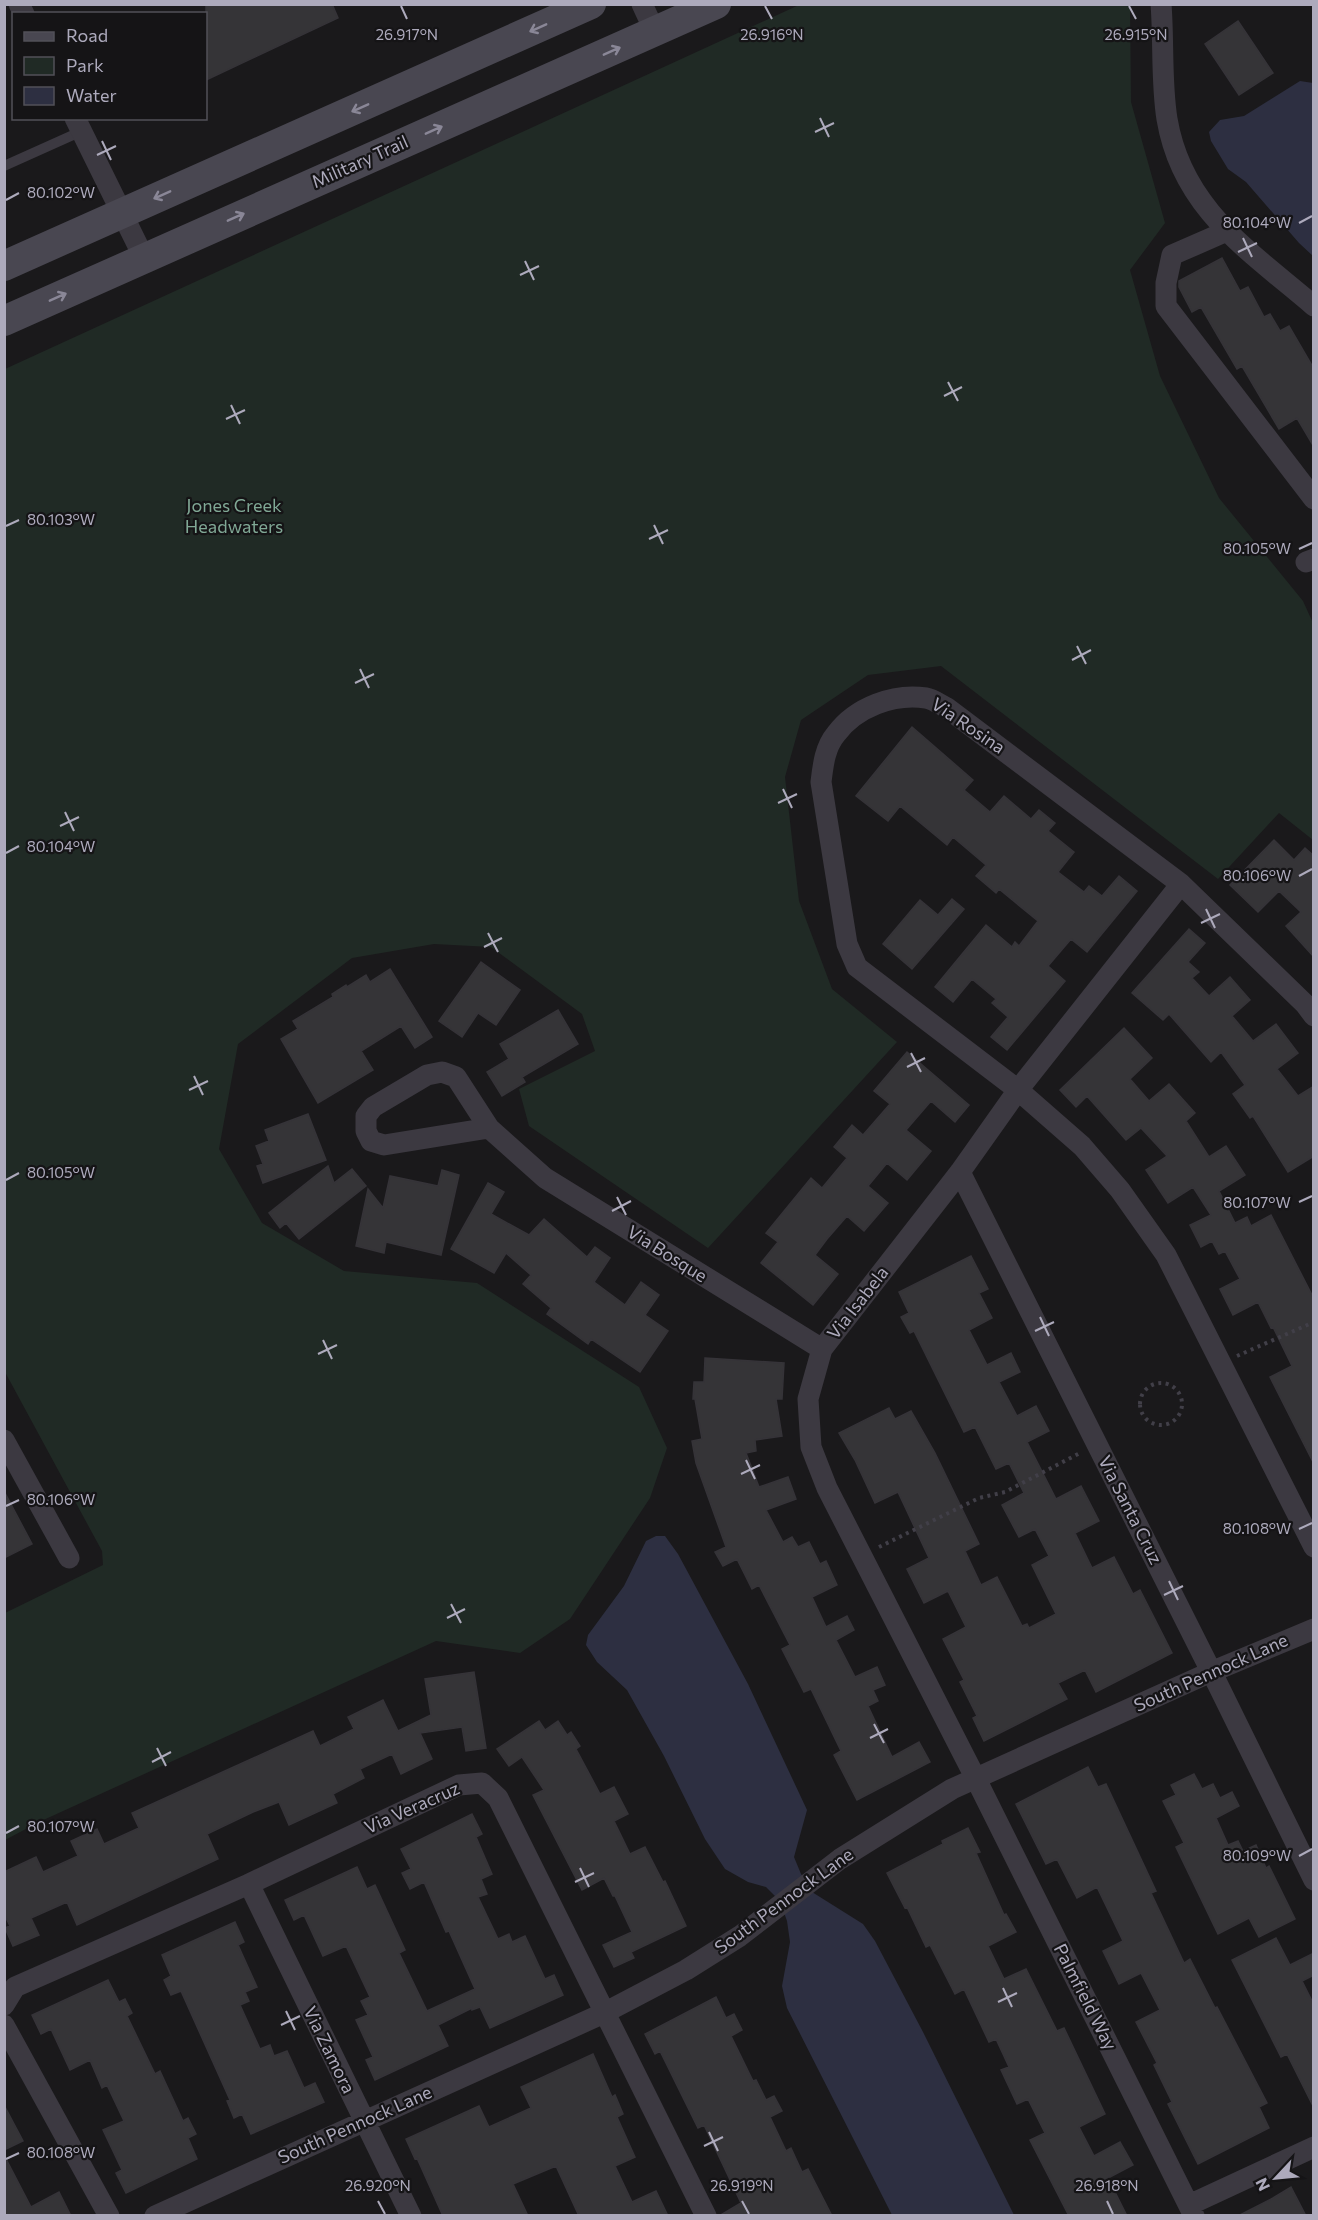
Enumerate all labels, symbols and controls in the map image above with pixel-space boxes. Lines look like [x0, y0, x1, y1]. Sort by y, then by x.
legend [12, 12, 207, 120]
text: Road [66, 24, 108, 46]
one-way arrow [529, 24, 547, 35]
text: 26.917°N [376, 25, 438, 43]
text: 26.916°N [740, 25, 804, 43]
text: 26.915°N [1105, 25, 1167, 43]
one-way arrow [602, 45, 620, 56]
text: Park [66, 54, 104, 76]
text: Water [66, 84, 117, 106]
one-way arrow [351, 102, 369, 114]
one-way arrow [424, 124, 442, 135]
street label: Military Trail [308, 130, 411, 192]
text: 80.102°W [27, 183, 95, 201]
one-way arrow [154, 190, 172, 202]
one-way arrow [227, 211, 245, 222]
text: 80.104°W [1223, 213, 1291, 231]
one-way arrow [48, 290, 66, 302]
park label: Jones Creek Headwaters [185, 494, 283, 537]
text: 80.103°W [27, 510, 95, 528]
text: 80.105°W [1223, 539, 1291, 557]
street label: Via Rosina [927, 692, 1010, 758]
text: 80.104°W [27, 837, 95, 855]
text: 80.106°W [1223, 866, 1291, 884]
text: 80.105°W [27, 1163, 95, 1181]
text: 80.107°W [1223, 1193, 1291, 1211]
street label: Via Bosque [623, 1220, 712, 1286]
street label: Via Isabela [822, 1261, 893, 1343]
street label: Via Santa Cruz [1094, 1452, 1168, 1568]
text: 80.106°W [27, 1490, 95, 1508]
text: 80.108°W [1223, 1519, 1291, 1537]
street label: South Pennock Lane [1130, 1628, 1291, 1716]
street label: Via Veracruz [361, 1776, 463, 1838]
text: 80.107°W [27, 1817, 95, 1835]
street label: South Pennock Lane [710, 1843, 857, 1958]
text: 80.109°W [1223, 1846, 1291, 1864]
street label: Palmfield Way [1050, 1940, 1122, 2053]
street label: Via Zamora [299, 2002, 360, 2097]
street label: South Pennock Lane [274, 2080, 435, 2168]
text: 80.108°W [27, 2143, 95, 2161]
north arrow [1246, 2148, 1306, 2208]
text: N [1251, 2175, 1273, 2194]
text: 26.920°N [345, 2176, 411, 2194]
text: 26.919°N [710, 2176, 774, 2194]
text: 26.918°N [1075, 2176, 1139, 2194]

